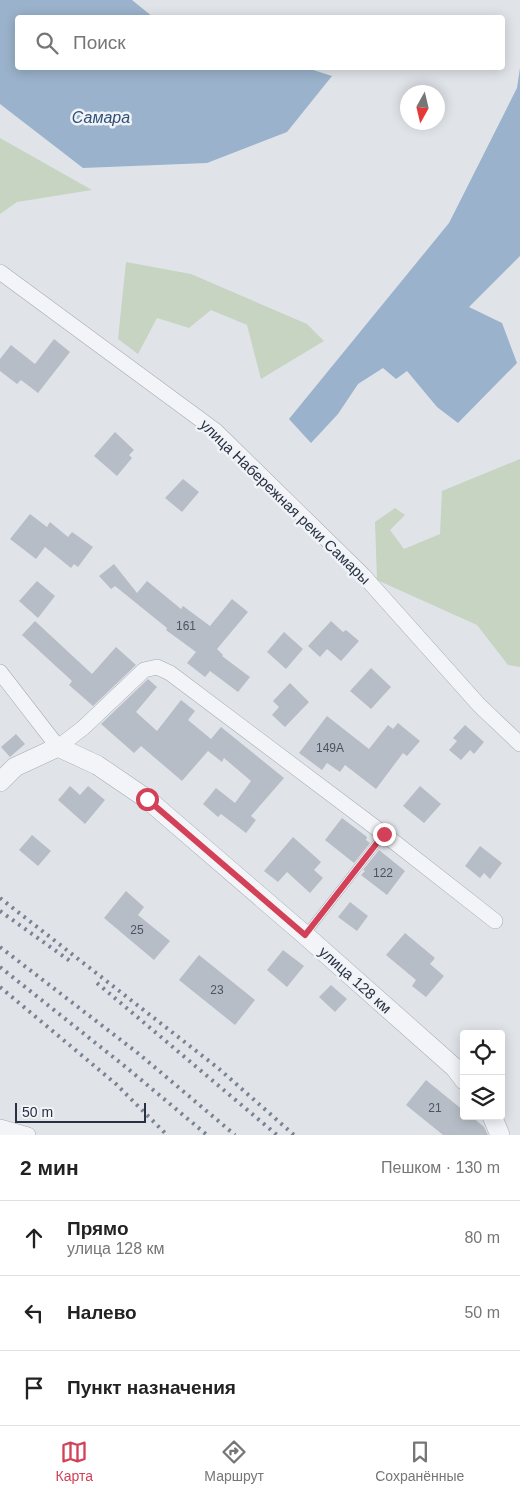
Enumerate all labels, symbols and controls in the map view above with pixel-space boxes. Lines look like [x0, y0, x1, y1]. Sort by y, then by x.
search box [15, 15, 505, 70]
icon: search [33, 29, 61, 57]
text: Поиск [73, 32, 126, 53]
north arrow [400, 85, 445, 130]
water label: Самара [72, 109, 130, 126]
street label: улица Набережная реки Самары [197, 416, 374, 588]
house number: 161 [176, 619, 196, 633]
house number: 149А [316, 741, 344, 755]
route start [136, 788, 159, 811]
route end [373, 823, 396, 846]
house number: 122 [373, 866, 393, 880]
house number: 25 [130, 923, 144, 937]
street label: улица 128 км [316, 943, 395, 1017]
house number: 23 [210, 983, 224, 997]
map controls [460, 1030, 505, 1120]
button: locate [460, 1030, 505, 1075]
button: layers [460, 1075, 505, 1120]
scale bar [15, 1100, 146, 1123]
house number: 21 [428, 1101, 442, 1115]
text: 50 m [22, 1104, 53, 1120]
text: 2 мин [20, 1156, 79, 1179]
text: Пешком · 130 m [381, 1159, 500, 1176]
text: Прямо [67, 1218, 129, 1239]
icon: ahead [20, 1224, 48, 1252]
text: 80 m [464, 1229, 500, 1246]
text: улица 128 км [67, 1240, 165, 1257]
icon: left [20, 1299, 48, 1327]
text: Налево [67, 1302, 137, 1323]
text: 50 m [464, 1304, 500, 1321]
icon: arrive [20, 1374, 48, 1402]
text: Пункт назначения [67, 1377, 236, 1398]
tab: Карта [56, 1438, 93, 1484]
tab: Маршрут [204, 1438, 264, 1484]
tab: Сохранённые [375, 1438, 464, 1484]

